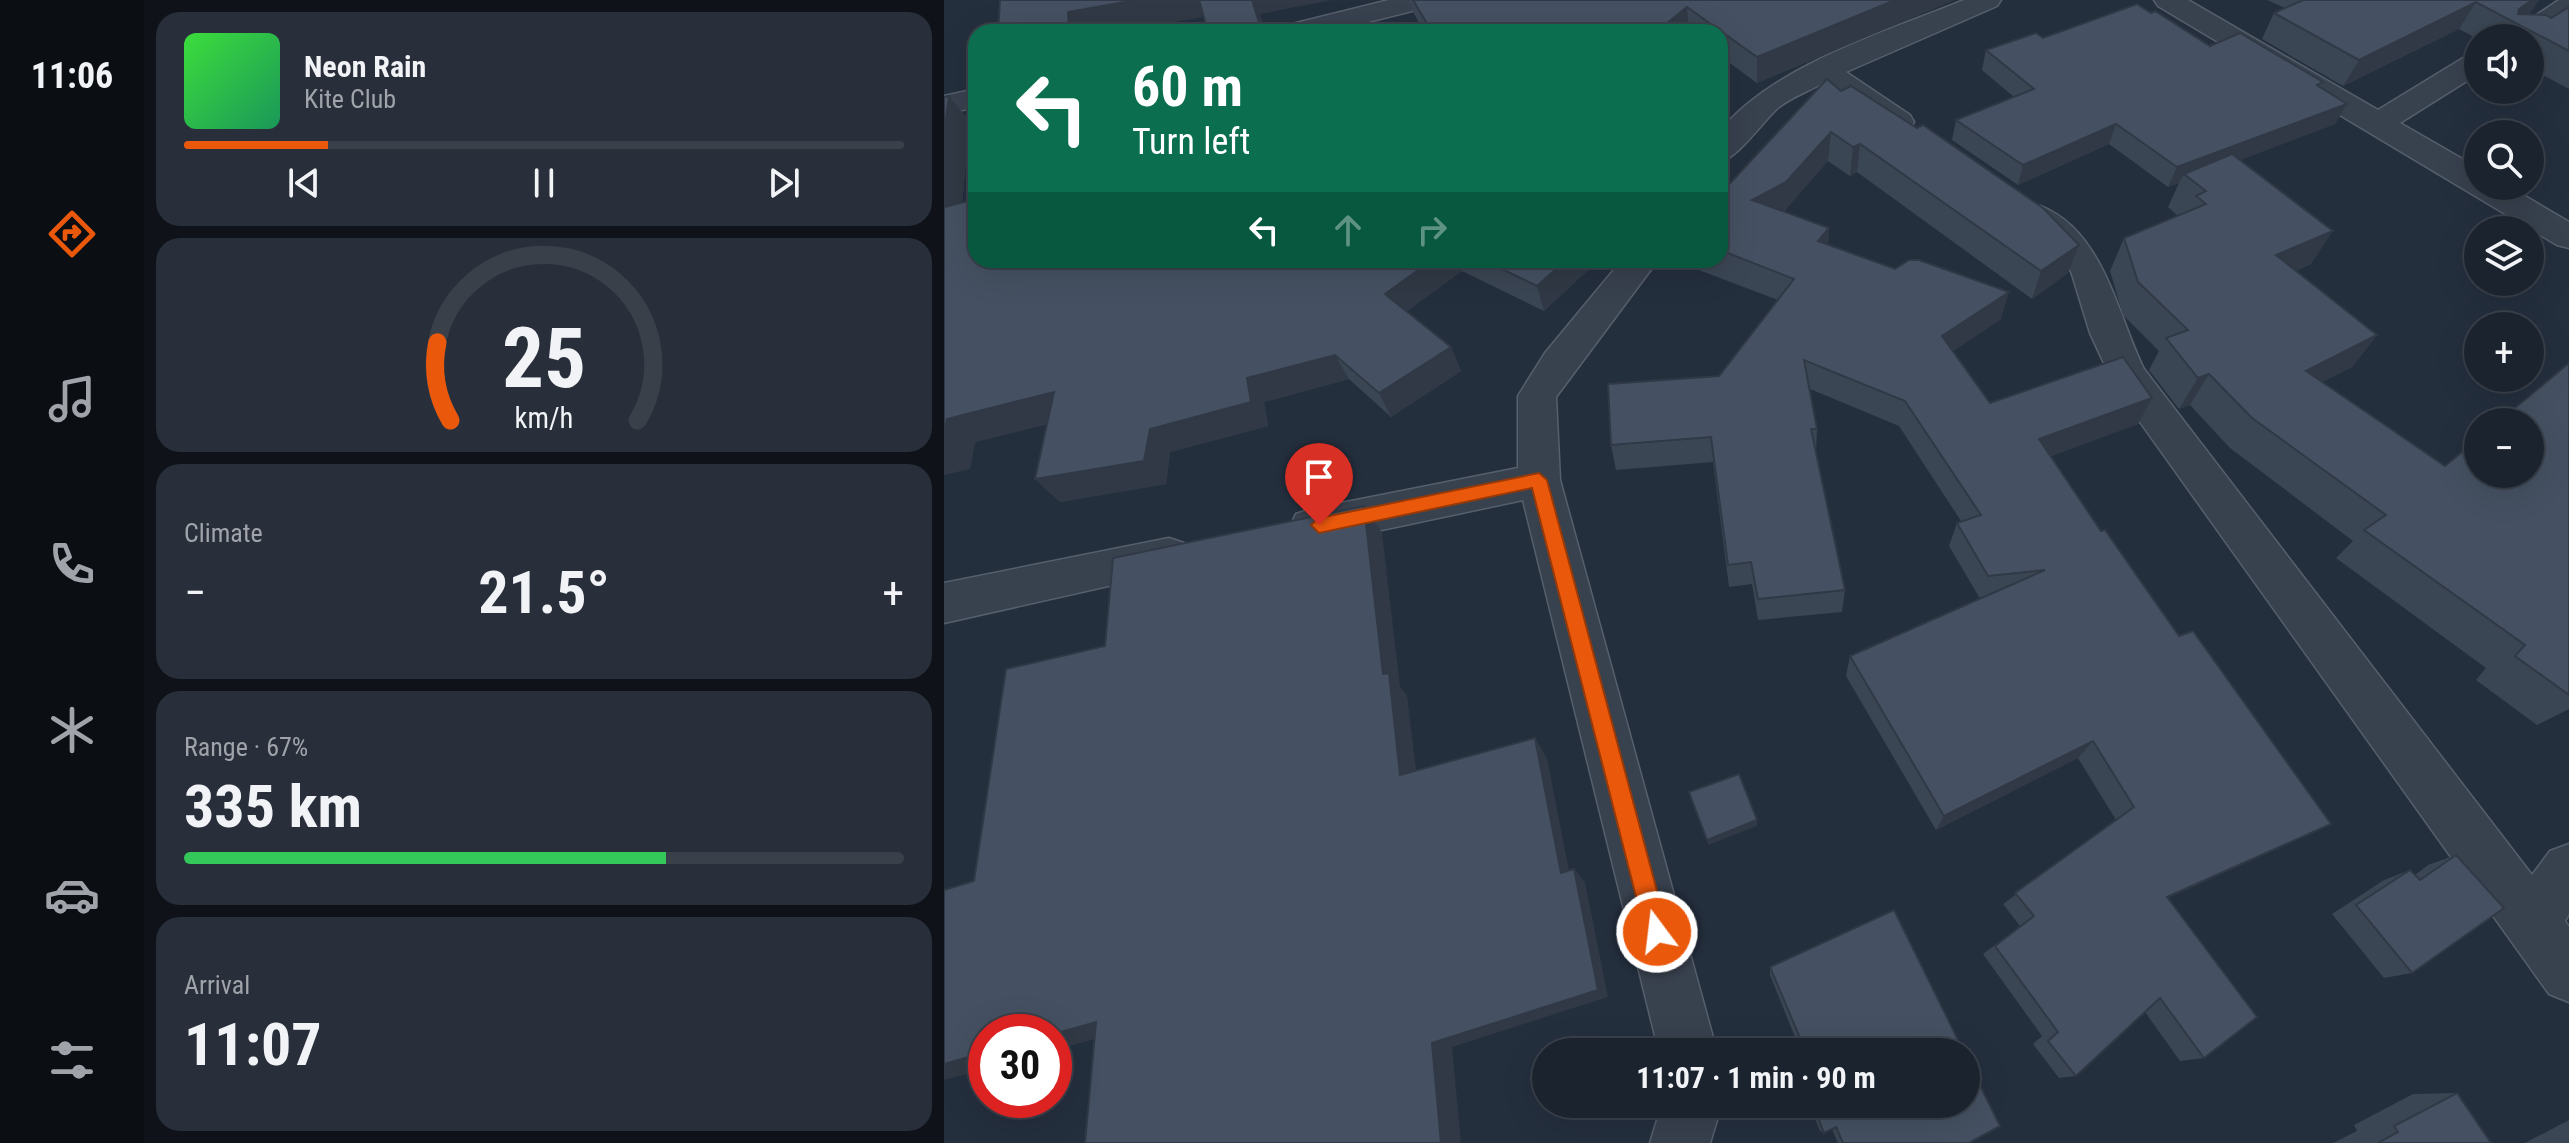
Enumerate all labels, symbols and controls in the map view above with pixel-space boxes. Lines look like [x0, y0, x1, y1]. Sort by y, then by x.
map controls [2464, 24, 2544, 488]
button: sound [2464, 24, 2544, 104]
text: Neon Rain [304, 49, 426, 84]
text: 60 m [1132, 54, 1243, 120]
text: 11:06 [31, 55, 113, 97]
icon: left [1000, 56, 1104, 160]
text: Kite Club [304, 84, 396, 114]
button: search [2464, 120, 2544, 200]
text: Turn left [1132, 121, 1250, 163]
icon: previous [282, 161, 326, 205]
icon: pause [522, 161, 566, 205]
icon: next [762, 161, 806, 205]
icon: directions [44, 206, 100, 262]
icon: left [1242, 208, 1286, 252]
icon: ahead [1326, 208, 1370, 252]
icon: right [1410, 208, 1454, 252]
button: layers [2464, 216, 2544, 296]
text: 25 [502, 310, 586, 407]
button: + [2464, 312, 2544, 392]
icon: music [44, 371, 100, 427]
text: km/h [515, 401, 573, 435]
button: − [2464, 408, 2544, 488]
pin [1285, 443, 1353, 525]
icon: arrive [1297, 455, 1341, 499]
text: Climate [184, 518, 263, 548]
icon: phone [44, 536, 100, 592]
text: 21.5° [478, 557, 610, 628]
text: − [184, 567, 206, 619]
text: + [882, 567, 904, 619]
icon: climate [44, 702, 100, 758]
text: Range · 67% [184, 732, 308, 762]
text: 335 km [184, 771, 362, 842]
icon: car [44, 867, 100, 923]
position arrow [1615, 890, 1699, 974]
text: Arrival [184, 970, 250, 1000]
text: 11:07 [184, 1009, 322, 1080]
speed limit sign: 30 [968, 1014, 1072, 1118]
icon: filters [44, 1032, 100, 1088]
text: 11:07 · 1 min · 90 m [1636, 1060, 1876, 1095]

